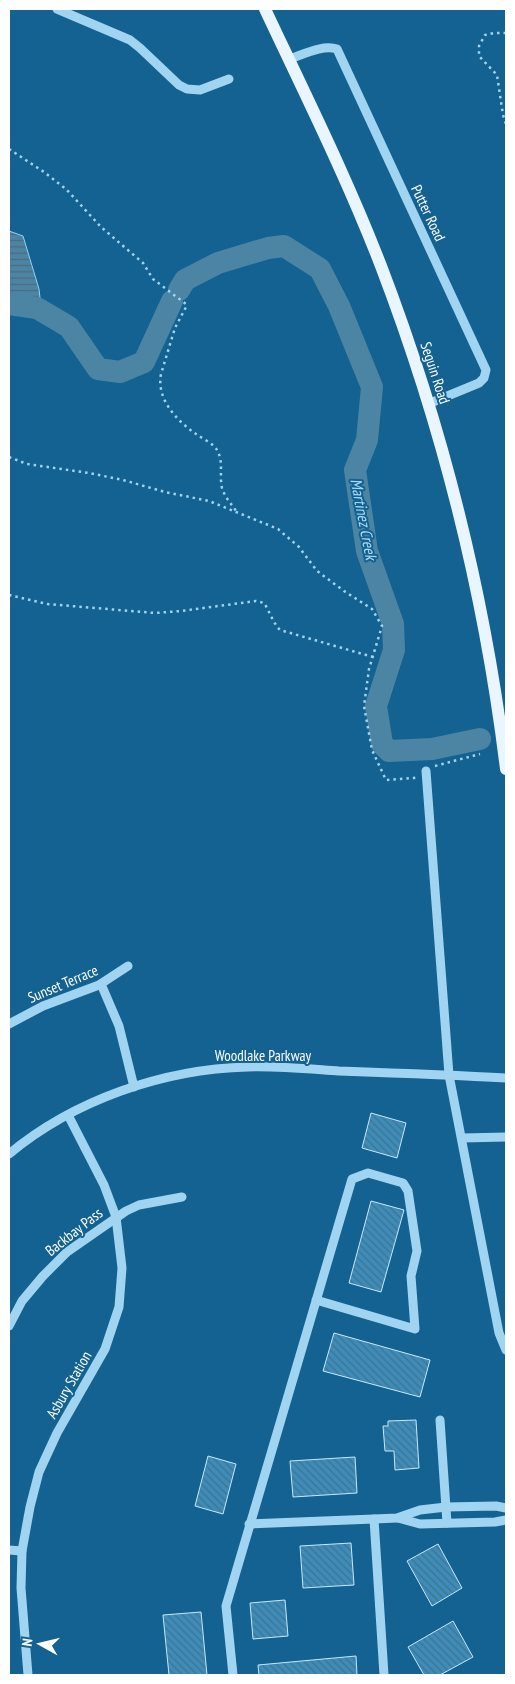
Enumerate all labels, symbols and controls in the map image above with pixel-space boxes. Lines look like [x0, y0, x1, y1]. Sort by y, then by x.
street label: Putter Road [407, 182, 450, 244]
street label: Seguin Road [417, 339, 454, 406]
water label: Martinez Creek [346, 477, 382, 563]
street label: Sunset Terrace [25, 960, 101, 1007]
street label: Woodlake Parkway [215, 1046, 312, 1065]
street label: Backbay Pass [41, 1203, 106, 1260]
street label: Asbury Station [42, 1348, 95, 1422]
north arrow [15, 1619, 65, 1669]
text: N [18, 1637, 37, 1647]

